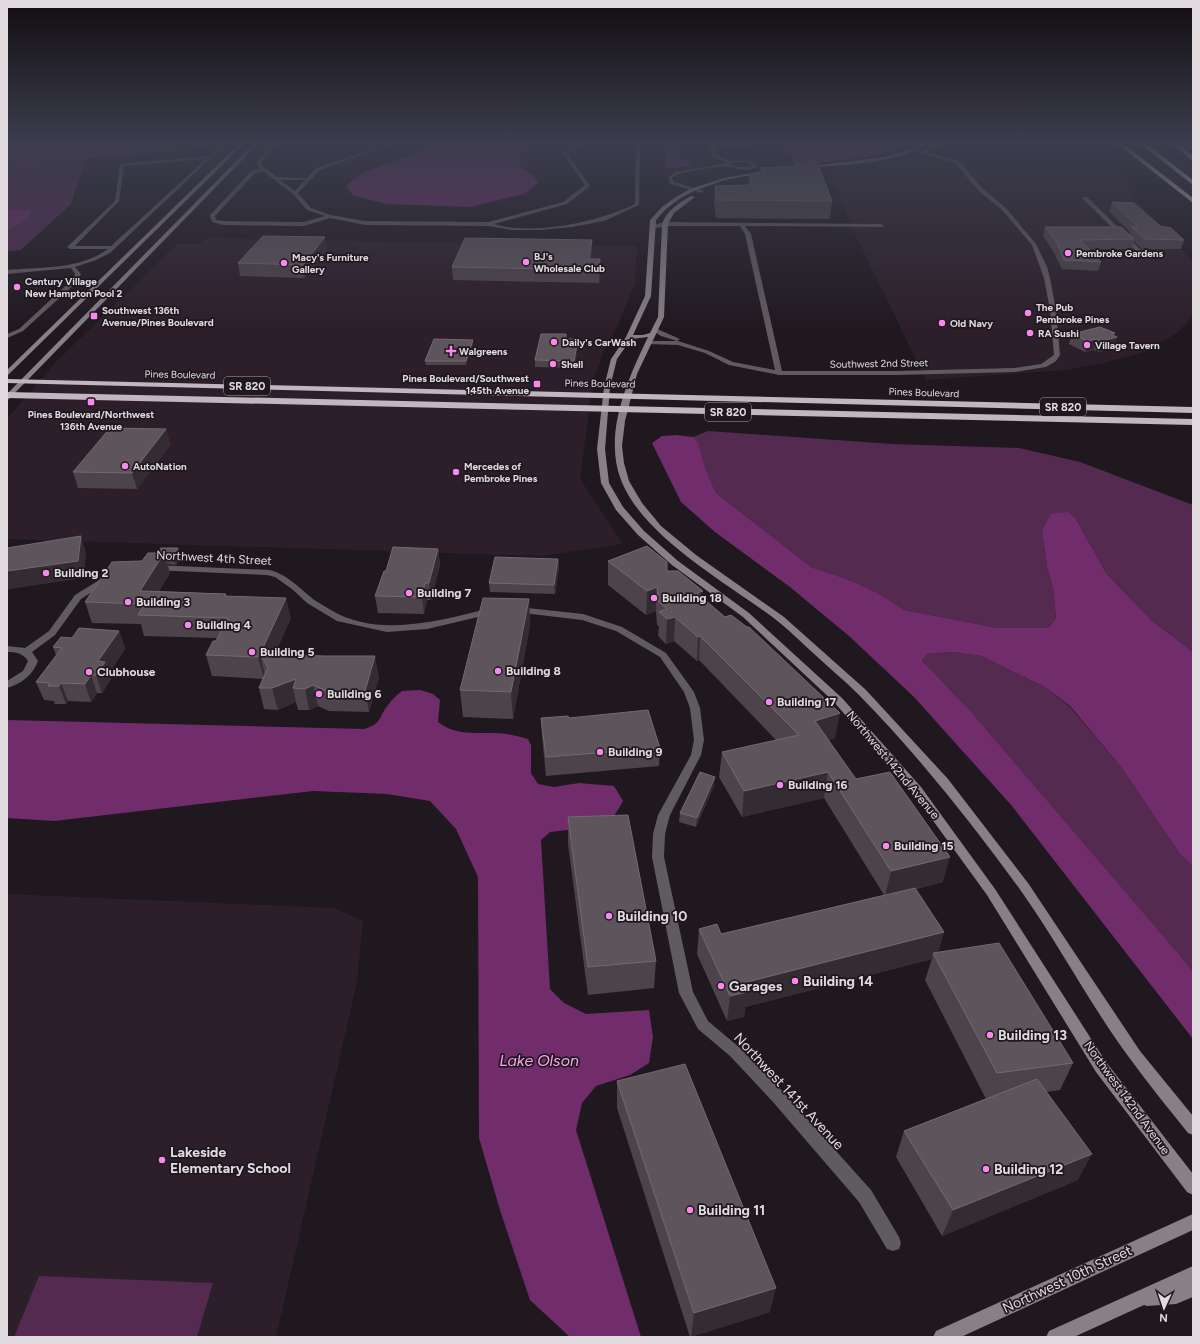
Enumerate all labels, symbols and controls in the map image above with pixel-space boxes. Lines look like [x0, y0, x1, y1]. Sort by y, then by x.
place label: Pembroke Gardens [1076, 247, 1164, 260]
marker: Pembroke Gardens [1063, 248, 1073, 258]
place label: BJ's Wholesale Club [534, 250, 605, 275]
place label: Macy's Furniture Gallery [292, 251, 369, 276]
marker: BJ's Wholesale Club [521, 257, 531, 267]
marker: Macy's Furniture Gallery [279, 258, 289, 268]
place label: Century Village New Hampton Pool 2 [25, 275, 123, 300]
marker: Century Village New Hampton Pool 2 [12, 282, 22, 292]
place label: The Pub Pembroke Pines [1036, 301, 1110, 326]
place label: Southwest 136th Avenue/Pines Boulevard [102, 304, 214, 329]
marker: The Pub Pembroke Pines [1023, 308, 1033, 318]
marker: Southwest 136th Avenue/Pines Boulevard [89, 311, 99, 321]
place label: Old Navy [950, 317, 993, 330]
marker: Old Navy [937, 318, 947, 328]
place label: RA Sushi [1038, 327, 1079, 340]
marker: RA Sushi [1025, 328, 1035, 338]
place label: Daily's CarWash [562, 336, 636, 349]
marker: Daily's CarWash [549, 337, 559, 347]
place label: Village Tavern [1095, 339, 1160, 352]
marker: Village Tavern [1082, 340, 1092, 350]
place label: Walgreens [459, 345, 508, 358]
marker: Walgreens [446, 346, 456, 356]
street label: Southwest 2nd Street [830, 356, 929, 371]
place label: Shell [561, 358, 583, 371]
marker: Shell [548, 359, 558, 369]
street label: Pines Boulevard [145, 367, 216, 382]
place label: Pines Boulevard/Southwest 145th Avenue [402, 372, 529, 397]
street label: Pines Boulevard [565, 376, 636, 391]
road number: SR 820 [224, 377, 270, 395]
marker: Pines Boulevard/Southwest 145th Avenue [532, 379, 542, 389]
street label: Pines Boulevard [888, 385, 960, 400]
marker: Pines Boulevard/Northwest 136th Avenue [86, 397, 96, 407]
road number: SR 820 [1040, 398, 1086, 416]
road number: SR 820 [705, 403, 751, 421]
place label: Pines Boulevard/Northwest 136th Avenue [28, 408, 154, 433]
place label: AutoNation [133, 460, 187, 473]
place label: Mercedes of Pembroke Pines [464, 460, 538, 485]
marker: AutoNation [120, 461, 130, 471]
marker: Mercedes of Pembroke Pines [451, 467, 461, 477]
street label: Northwest 4th Street [156, 548, 273, 568]
place label: Building 2 [54, 566, 108, 580]
marker: Building 2 [41, 568, 51, 578]
place label: Building 7 [417, 586, 471, 600]
marker: Building 7 [404, 588, 414, 598]
place label: Building 18 [662, 591, 722, 605]
marker: Building 18 [649, 593, 659, 603]
place label: Building 3 [136, 595, 190, 609]
marker: Building 3 [123, 597, 133, 607]
place label: Building 4 [196, 618, 251, 632]
marker: Building 4 [183, 620, 193, 630]
place label: Building 5 [260, 645, 314, 659]
marker: Building 5 [247, 647, 257, 657]
place label: Building 8 [506, 664, 561, 678]
place label: Clubhouse [97, 665, 156, 679]
marker: Building 8 [493, 666, 503, 676]
marker: Clubhouse [84, 667, 94, 677]
place label: Building 6 [327, 687, 381, 701]
marker: Building 6 [314, 689, 324, 699]
place label: Building 17 [777, 695, 836, 709]
marker: Building 17 [764, 697, 774, 707]
street label: Northwest 142nd Avenue [844, 708, 943, 822]
place label: Building 9 [608, 745, 662, 759]
marker: Building 9 [595, 747, 605, 757]
place label: Building 16 [788, 778, 847, 792]
marker: Building 16 [775, 780, 785, 790]
place label: Building 15 [894, 839, 953, 853]
marker: Building 15 [881, 841, 891, 851]
place label: Building 10 [617, 908, 687, 925]
marker: Building 10 [604, 911, 614, 921]
place label: Building 14 [803, 973, 873, 990]
marker: Building 14 [790, 976, 800, 986]
place label: Garages [729, 978, 783, 995]
marker: Garages [716, 981, 726, 991]
place label: Building 13 [998, 1027, 1067, 1044]
street label: Northwest 141st Avenue [730, 1029, 847, 1153]
marker: Building 13 [985, 1030, 995, 1040]
street label: Northwest 142nd Avenue [1081, 1039, 1173, 1158]
water label: Lake Olson [499, 1051, 579, 1070]
place label: Lakeside Elementary School [170, 1144, 291, 1177]
marker: Lakeside Elementary School [157, 1155, 167, 1165]
place label: Building 12 [994, 1161, 1063, 1178]
marker: Building 12 [981, 1164, 991, 1174]
place label: Building 11 [698, 1202, 765, 1219]
marker: Building 11 [685, 1205, 695, 1215]
street label: Northwest 10th Street [1000, 1242, 1135, 1317]
north arrow [1144, 1288, 1184, 1328]
text: N [1159, 1311, 1168, 1324]

